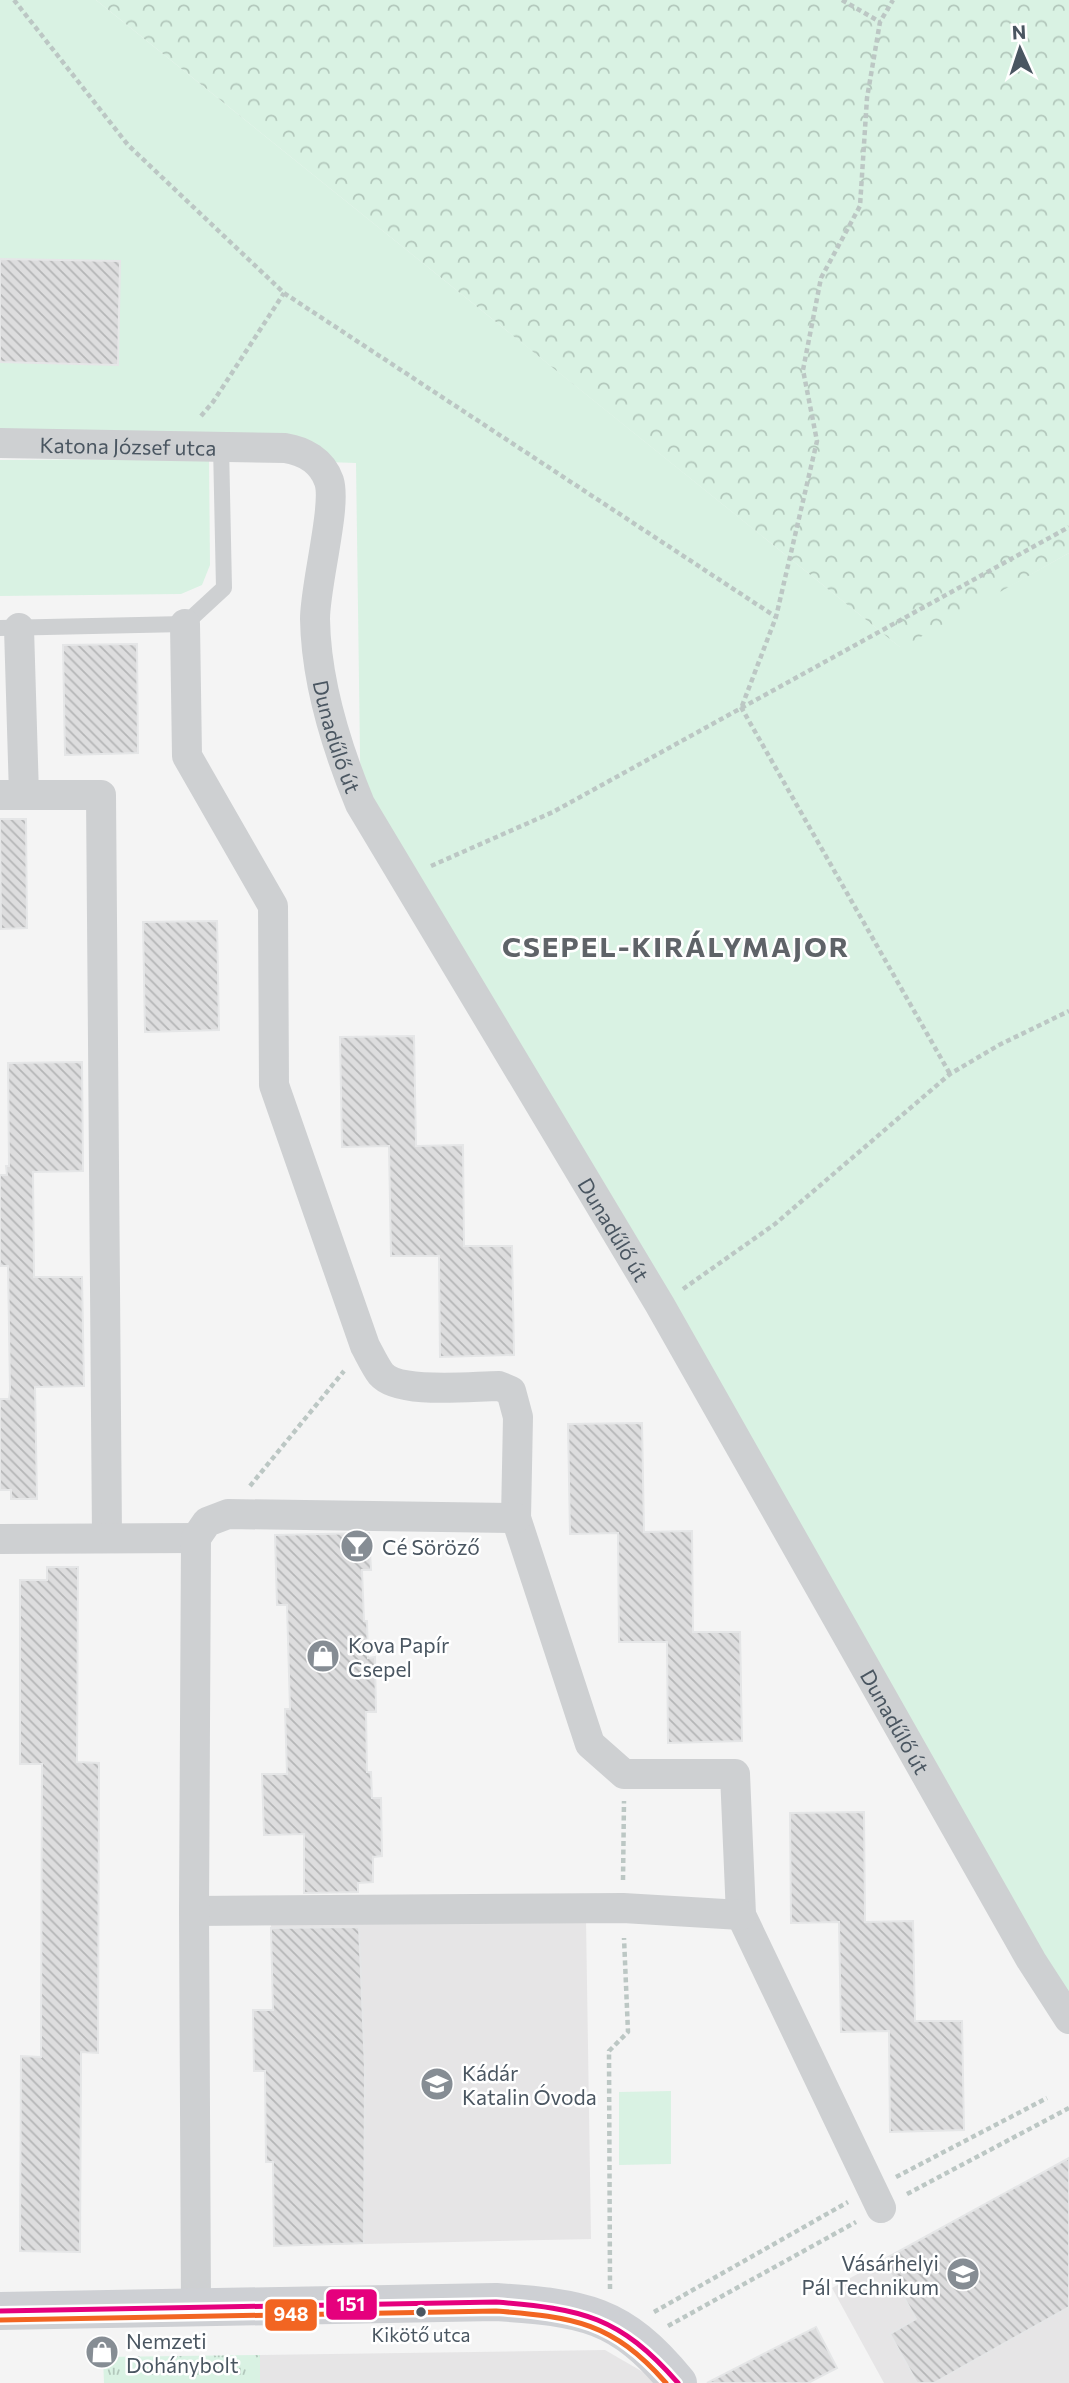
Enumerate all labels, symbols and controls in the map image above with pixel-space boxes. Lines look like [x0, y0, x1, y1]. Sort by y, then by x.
north arrow [985, 14, 1055, 84]
text: N [1011, 20, 1027, 43]
street label: Katona József utca [39, 431, 217, 459]
street label: Dunadűlő út [309, 678, 367, 796]
district label: CSEPEL-KIRÁLYMAJOR [502, 929, 850, 963]
street label: Dunadűlő út [574, 1173, 655, 1285]
bar icon: Cé Söröző [338, 1527, 376, 1565]
place label: Cé Söröző [382, 1534, 480, 1559]
place label: Kova Papír Csepel [348, 1632, 449, 1681]
shop icon: Kova Papír Csepel [304, 1637, 342, 1675]
street label: Dunadűlő út [856, 1664, 935, 1778]
place label: Kádár Katalin Óvoda [462, 2060, 597, 2109]
school or university icon: Kádár Katalin Óvoda [418, 2065, 456, 2103]
place label: Vásárhelyi Pál Technikum [801, 2250, 939, 2299]
school or university icon: Vásárhelyi Pál Technikum [944, 2255, 982, 2293]
line badge: 151 [325, 2288, 378, 2321]
text: 151 [337, 2292, 365, 2315]
line badge: 948 [264, 2298, 318, 2332]
text: 948 [273, 2302, 309, 2325]
marker: Kikötő utca [414, 2305, 428, 2319]
place label: Kikötő utca [372, 2323, 470, 2346]
place label: Nemzeti Dohánybolt [126, 2328, 239, 2377]
shop icon: Nemzeti Dohánybolt [83, 2333, 121, 2371]

